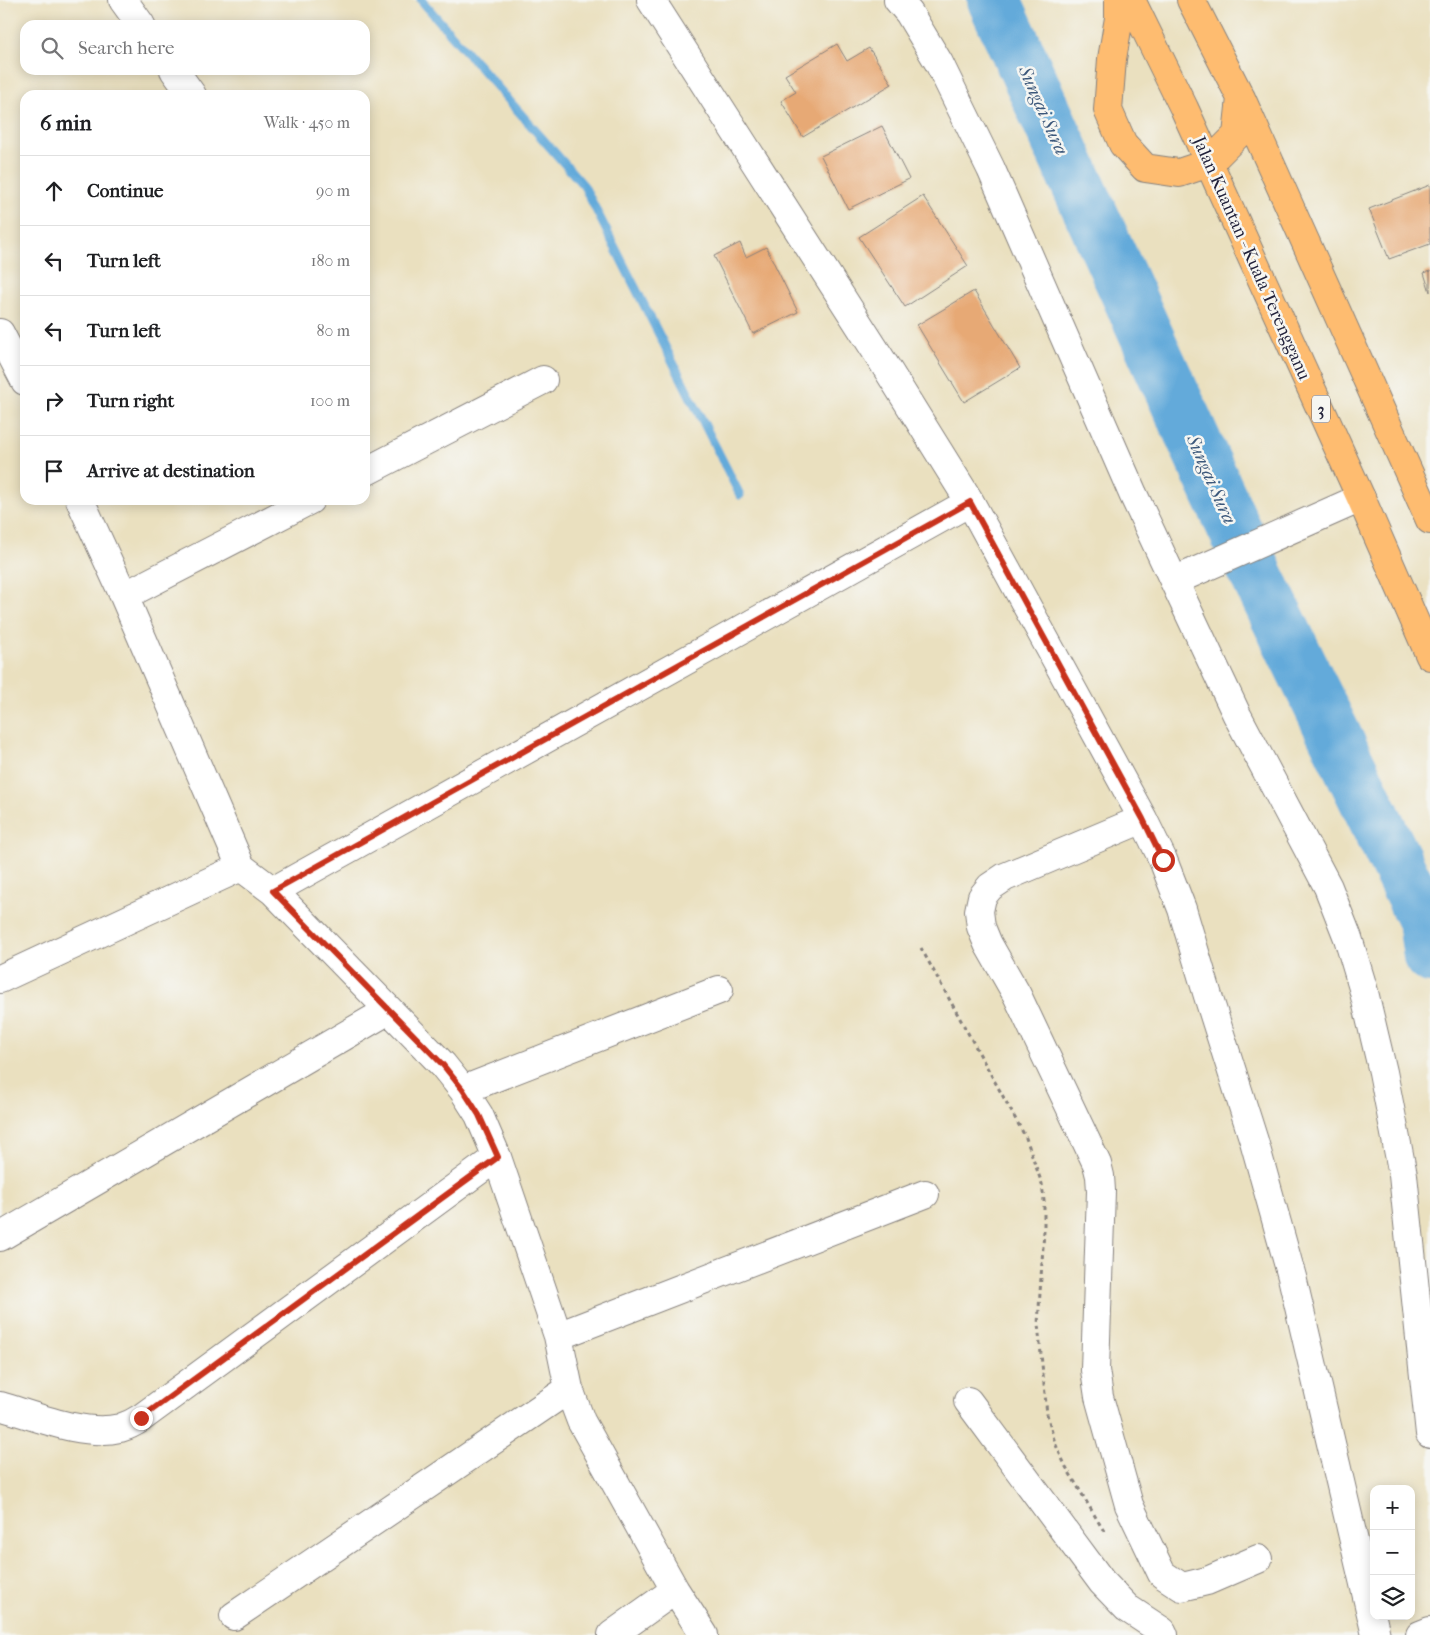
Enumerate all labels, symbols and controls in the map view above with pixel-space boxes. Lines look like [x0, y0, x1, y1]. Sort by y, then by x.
search box [20, 20, 370, 75]
icon: search [38, 34, 66, 62]
text: Search here [78, 37, 174, 59]
water label: Sungai Sura [1013, 62, 1073, 158]
text: 6 min [40, 111, 92, 135]
text: Walk · 450 m [264, 113, 350, 132]
street label: Jalan Kuantan - Kuala Terengganu [1187, 131, 1315, 383]
icon: ahead [40, 177, 68, 205]
text: Continue [87, 180, 163, 202]
text: 90 m [316, 181, 350, 200]
icon: left [40, 247, 68, 275]
text: Turn left [87, 250, 161, 272]
text: 180 m [311, 251, 350, 270]
icon: left [40, 317, 68, 345]
text: Turn left [87, 320, 161, 342]
text: 80 m [316, 321, 350, 340]
icon: right [40, 387, 68, 415]
text: Turn right [87, 390, 174, 412]
text: 100 m [310, 391, 350, 410]
road number: 3 [1312, 396, 1330, 422]
water label: Sungai Sura [1181, 431, 1241, 527]
icon: arrive [40, 457, 68, 485]
text: Arrive at destination [87, 460, 255, 482]
route start [1152, 849, 1175, 872]
route end [130, 1407, 153, 1430]
map controls [1370, 1485, 1415, 1620]
button: + [1370, 1485, 1415, 1530]
button: − [1370, 1530, 1415, 1575]
button: layers [1370, 1575, 1415, 1620]

